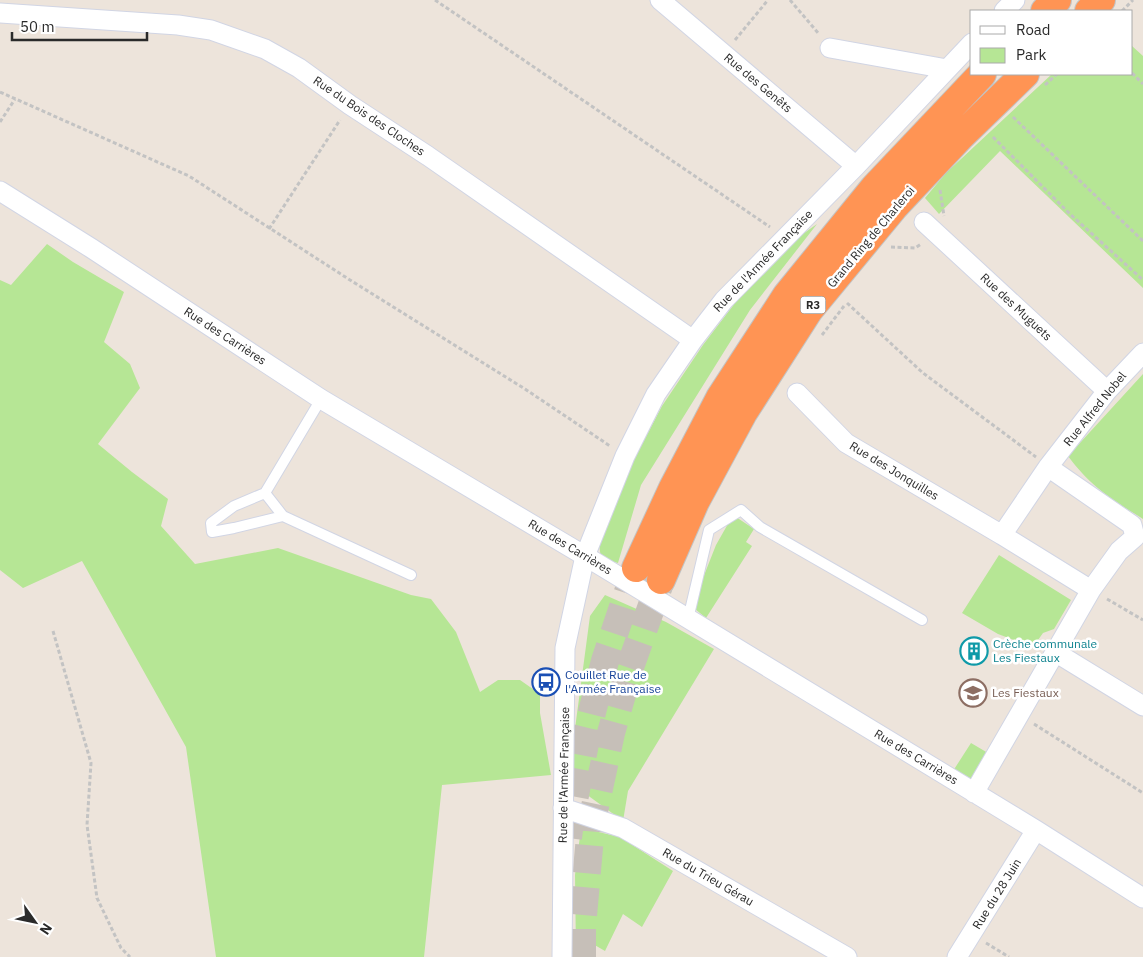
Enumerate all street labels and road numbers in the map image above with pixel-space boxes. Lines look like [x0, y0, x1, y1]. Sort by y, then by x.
street label: Rue des Genêts [721, 50, 796, 116]
street label: Rue du Bois des Cloches [310, 73, 428, 159]
street label: Grand Ring de Charleroi [824, 183, 917, 290]
street label: Rue de l'Armée Française [710, 206, 816, 315]
street label: Rue des Muguets [977, 270, 1055, 344]
road number: R3 [800, 296, 826, 314]
street label: Rue des Carrières [181, 303, 269, 368]
street label: Rue Alfred Nobel [1060, 368, 1129, 449]
street label: Rue des Jonquilles [847, 438, 942, 503]
street label: Rue des Carrières [526, 516, 615, 578]
street label: Rue de l'Armée Française [555, 706, 572, 843]
street label: Rue des Carrières [872, 726, 961, 788]
street label: Rue du Trieu Gérau [660, 844, 757, 909]
street label: Rue du 28 Juin [969, 856, 1024, 932]

